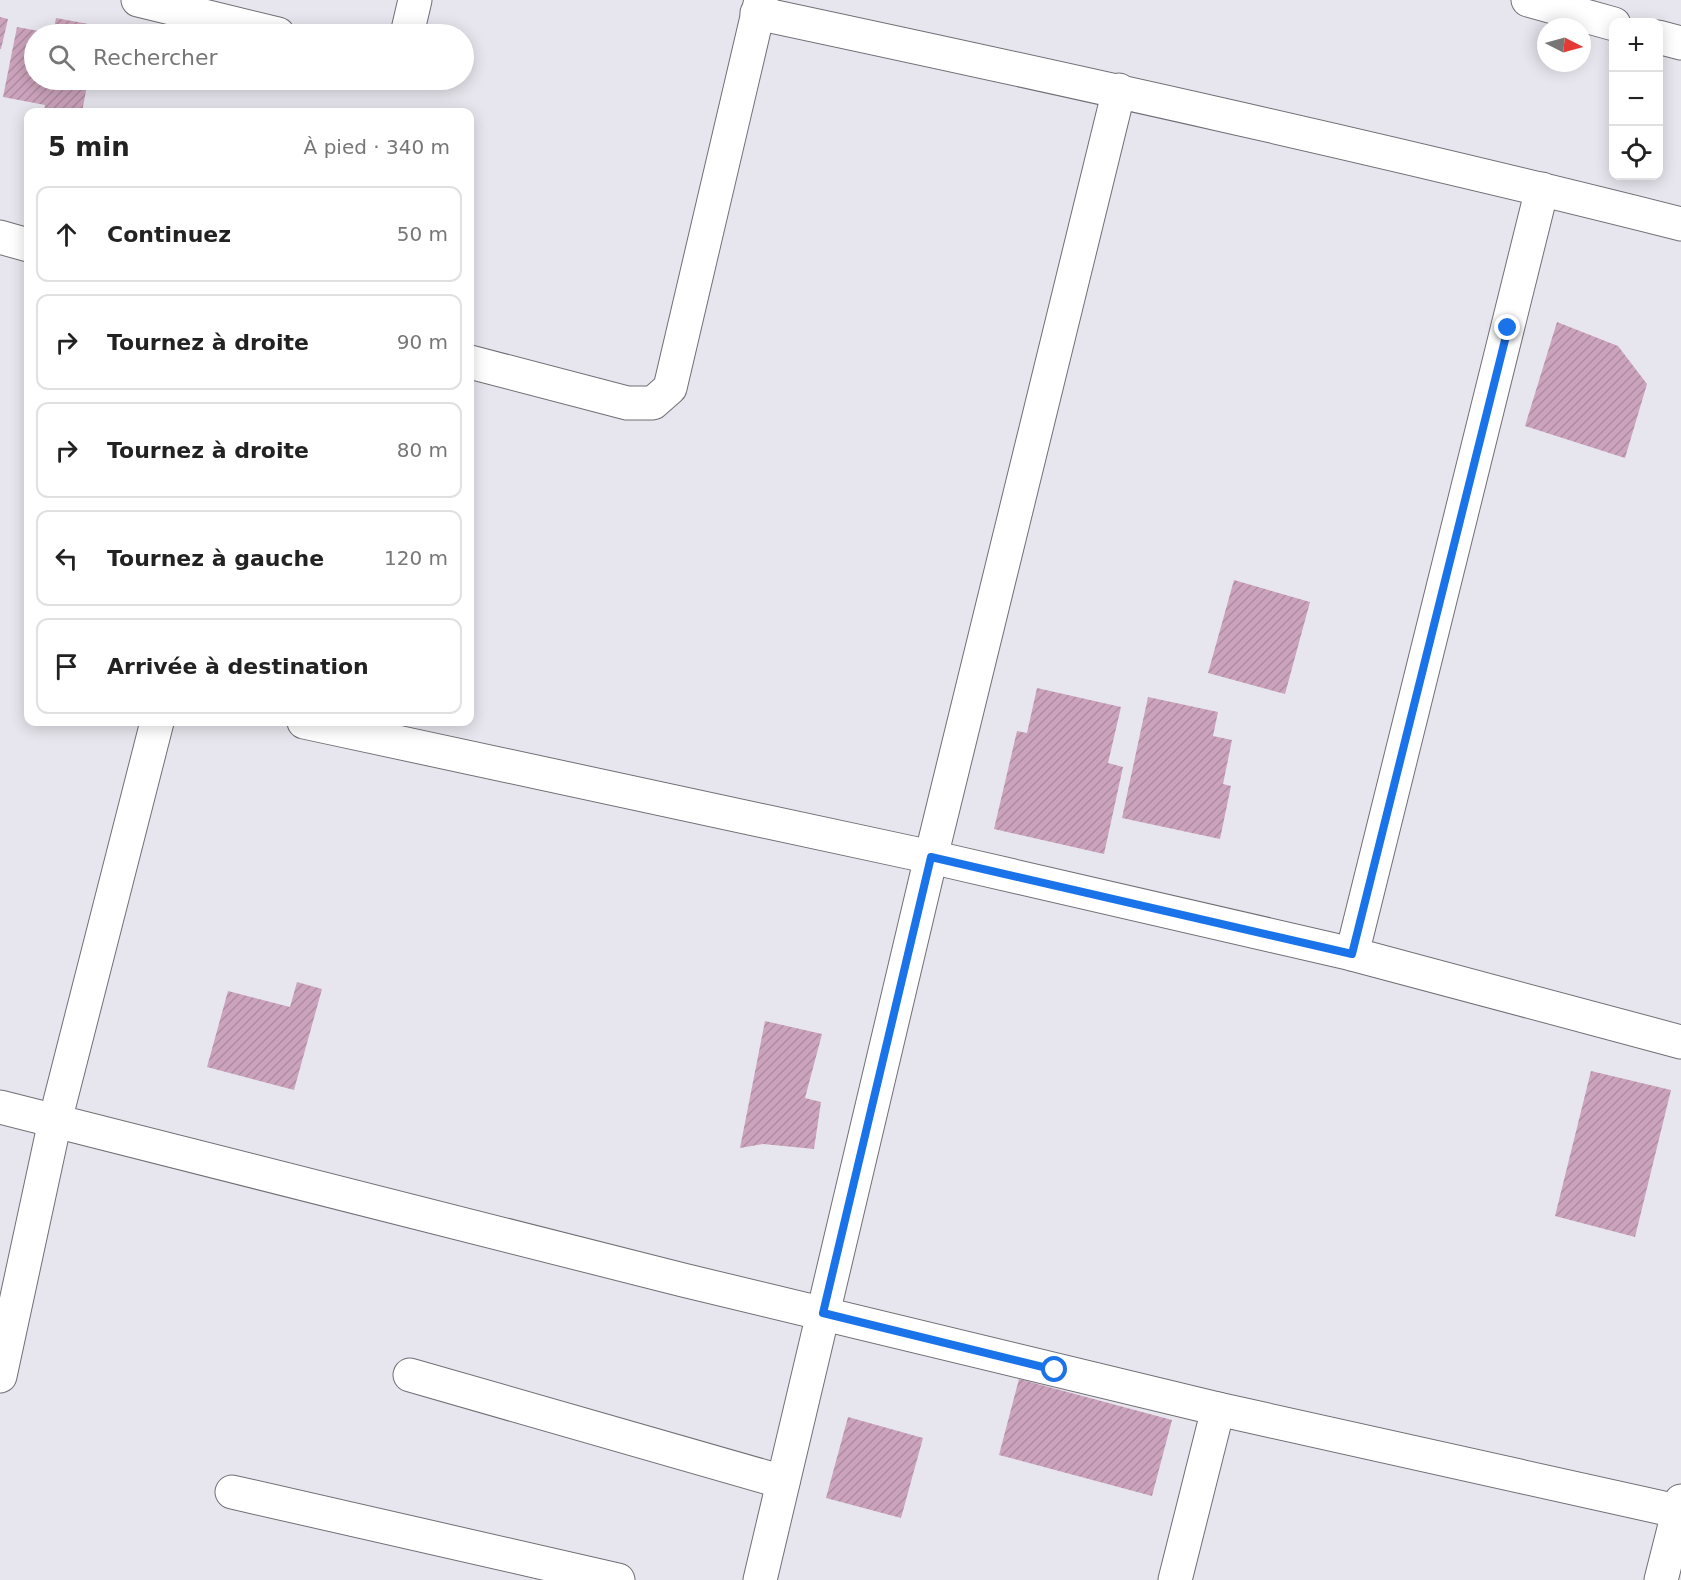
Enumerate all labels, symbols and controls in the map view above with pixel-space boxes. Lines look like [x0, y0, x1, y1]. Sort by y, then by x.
north arrow [1537, 18, 1591, 72]
map controls [1609, 18, 1663, 180]
button: + [1609, 18, 1663, 72]
search box [24, 24, 474, 90]
icon: search [45, 41, 78, 74]
text: Rechercher [93, 45, 218, 70]
button: − [1609, 72, 1663, 126]
button: locate [1609, 126, 1663, 180]
text: 5 min [48, 132, 130, 162]
text: À pied · 340 m [304, 135, 450, 159]
icon: ahead [50, 218, 83, 251]
text: Continuez [107, 222, 231, 247]
text: 50 m [397, 222, 448, 246]
route end [1494, 314, 1520, 340]
icon: right [50, 326, 83, 359]
text: Tournez à droite [107, 330, 309, 355]
text: 90 m [397, 330, 448, 354]
icon: right [50, 434, 83, 467]
text: Tournez à droite [107, 438, 309, 463]
text: 80 m [397, 438, 448, 462]
icon: left [50, 542, 83, 575]
text: Tournez à gauche [107, 546, 324, 571]
text: 120 m [384, 546, 448, 570]
icon: arrive [50, 650, 83, 683]
text: Arrivée à destination [107, 654, 369, 679]
route start [1041, 1356, 1067, 1382]

